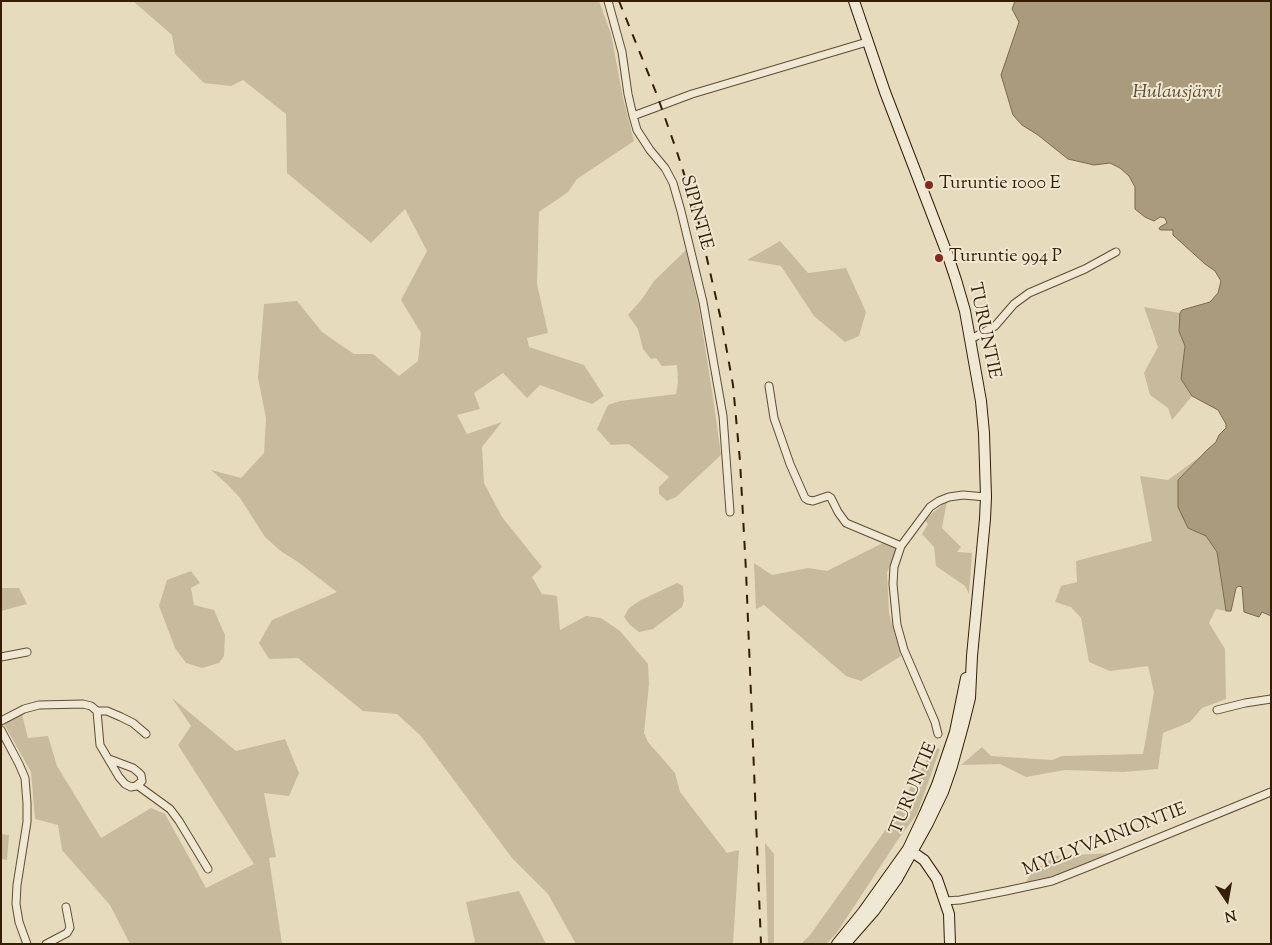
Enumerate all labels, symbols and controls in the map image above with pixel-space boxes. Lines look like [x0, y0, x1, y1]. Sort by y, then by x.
water label: Hulausjärvi [1133, 83, 1221, 105]
street label: SIPINTIE [674, 173, 716, 253]
place label: Turuntie 1000 E [939, 174, 1061, 196]
marker: Turuntie 1000 E [923, 179, 935, 191]
place label: Turuntie 994 P [949, 247, 1062, 269]
marker: Turuntie 994 P [933, 252, 945, 264]
street label: TURUNTIE [962, 281, 1004, 381]
street label: TURUNTIE [887, 740, 943, 838]
street label: MYLLYVAINIONTIE [1020, 800, 1190, 882]
north arrow [1202, 875, 1252, 925]
text: N [1223, 904, 1238, 926]

